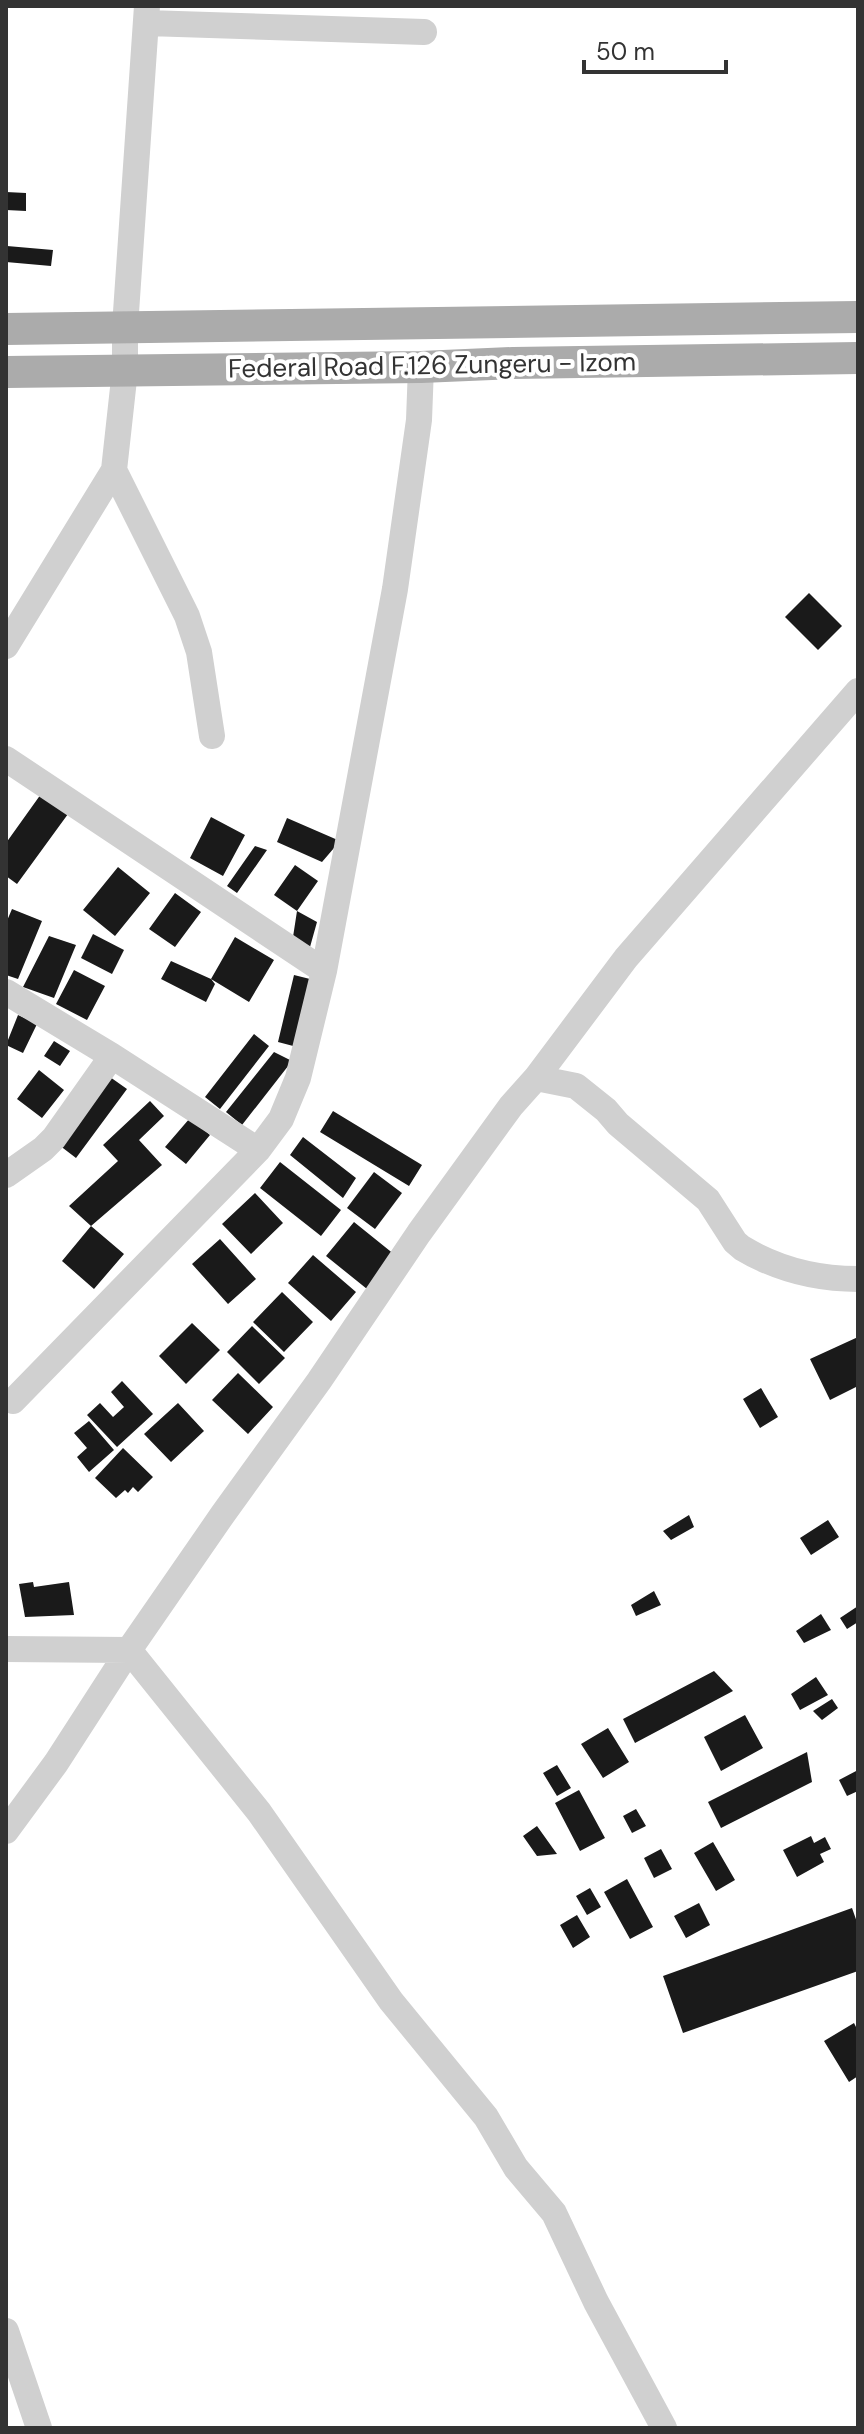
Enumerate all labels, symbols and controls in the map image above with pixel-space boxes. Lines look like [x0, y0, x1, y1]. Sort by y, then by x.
scale bar [584, 24, 726, 74]
text: 50 m [596, 36, 655, 67]
street label: Federal Road F.126 Zungeru - Izom [228, 344, 636, 386]

